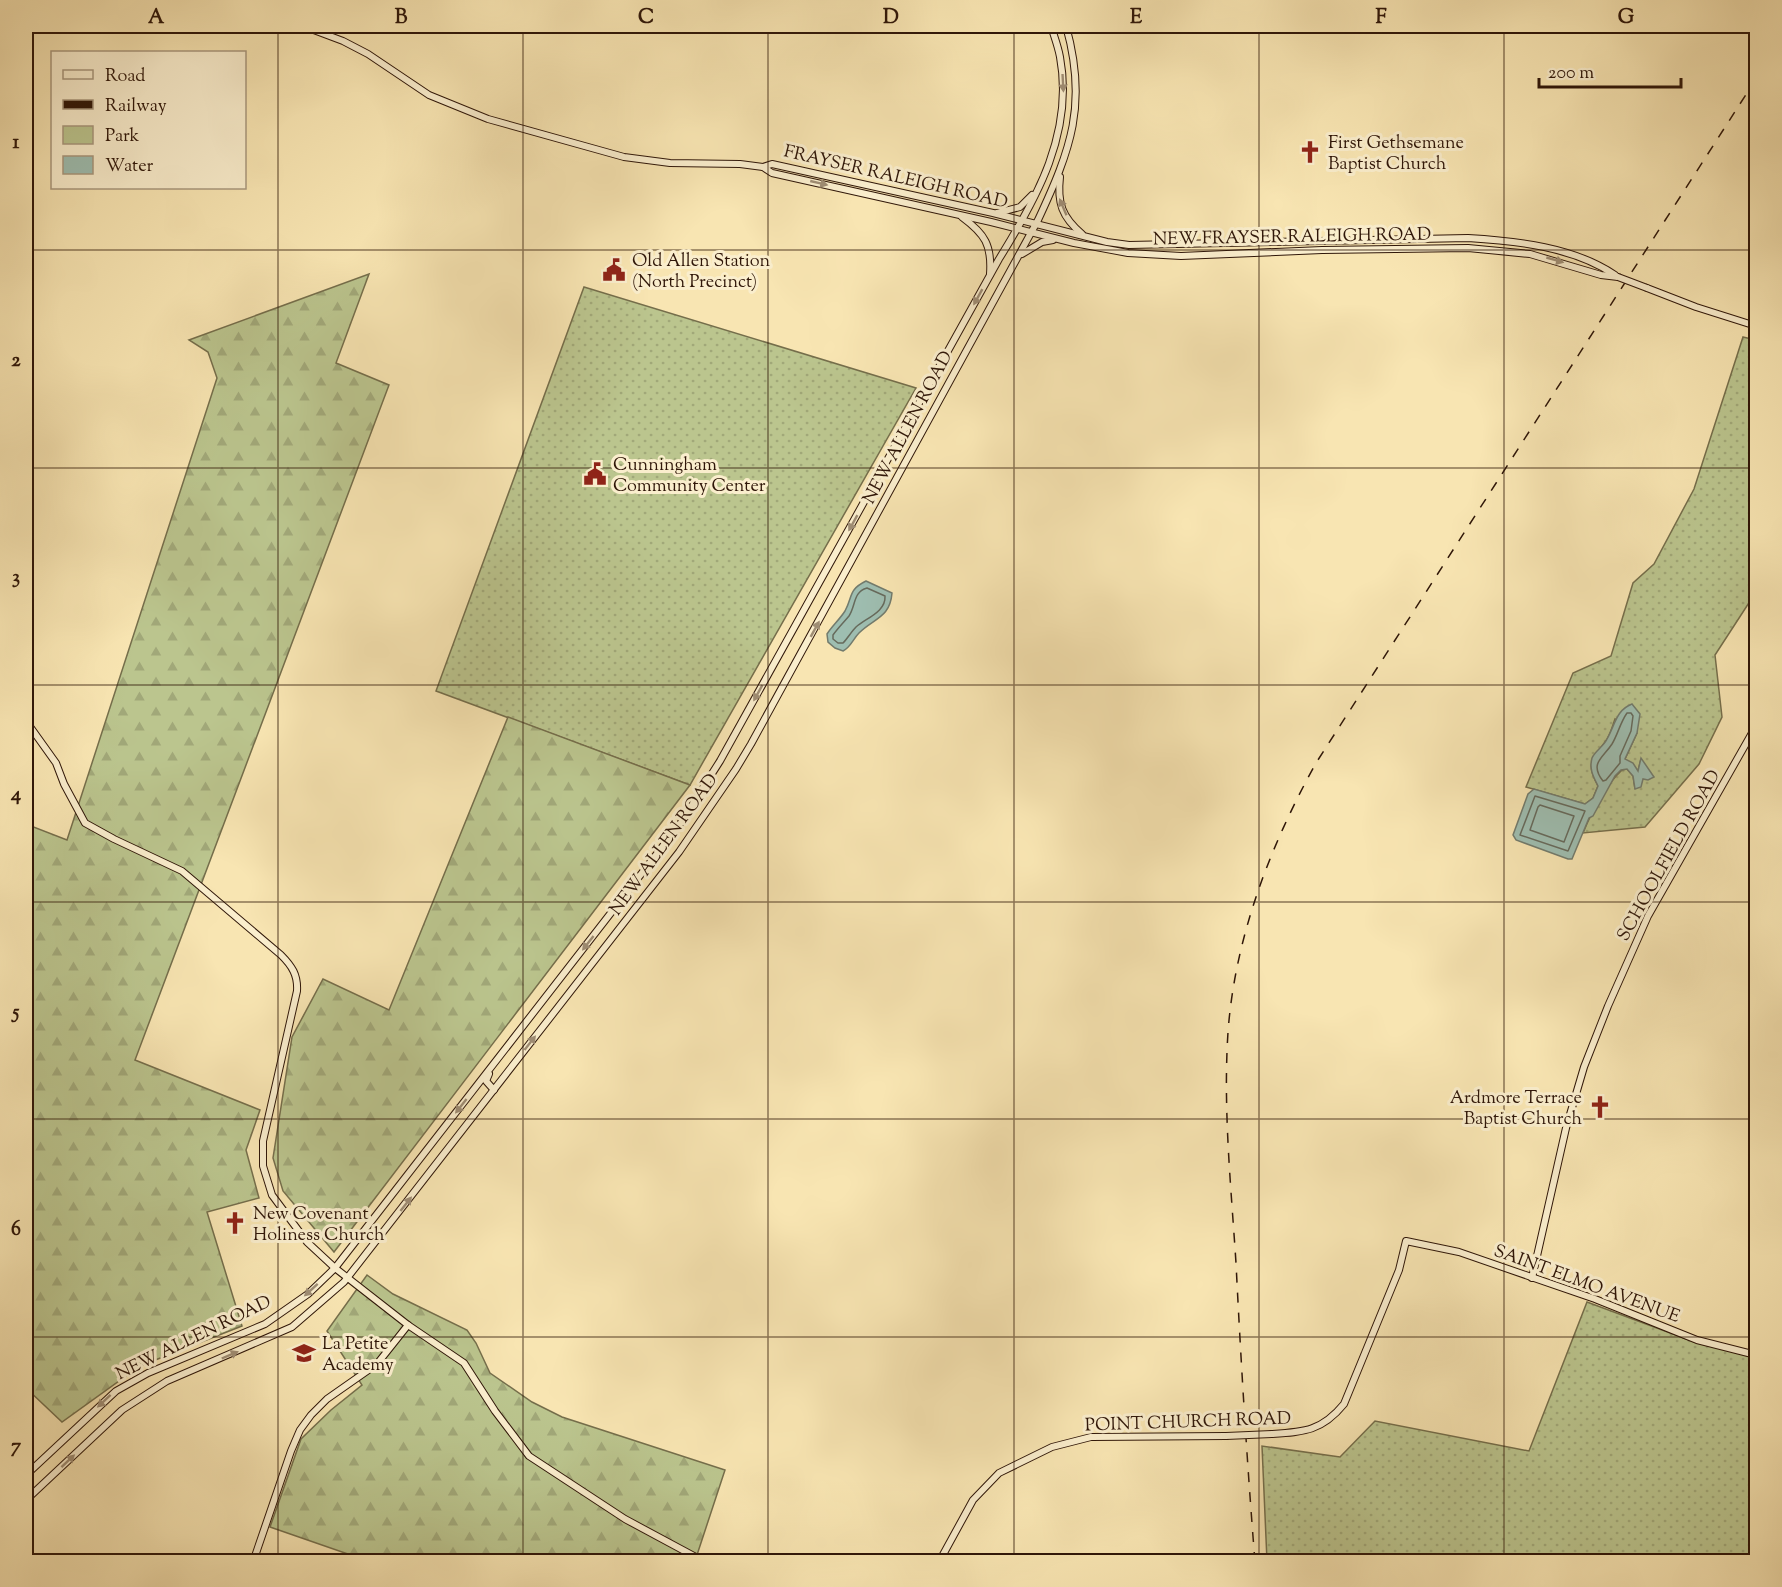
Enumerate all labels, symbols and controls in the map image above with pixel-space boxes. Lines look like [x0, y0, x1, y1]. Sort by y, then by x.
text: A [148, 4, 165, 33]
text: B [395, 4, 408, 33]
text: C [638, 4, 654, 33]
text: D [883, 4, 899, 33]
text: E [1130, 4, 1143, 33]
text: F [1375, 4, 1387, 33]
text: G [1618, 4, 1635, 33]
legend [51, 51, 246, 189]
scale bar [1539, 51, 1682, 89]
text: 200 m [1548, 61, 1594, 87]
text: Road [105, 64, 145, 90]
one-way arrow [1058, 73, 1067, 92]
text: Railway [105, 94, 167, 120]
text: Park [105, 124, 140, 150]
text: 1 [13, 129, 20, 158]
place label: First Gethsemane Baptist Church [1328, 131, 1464, 178]
street label: FRAYSER RALEIGH ROAD [781, 139, 1010, 216]
church icon: First Gethsemane Baptist Church [1297, 139, 1323, 165]
text: Water [105, 154, 154, 180]
one-way arrow [809, 179, 828, 189]
one-way arrow [1058, 198, 1068, 216]
street label: NEW FRAYSER RALEIGH ROAD [1153, 223, 1431, 253]
place label: Old Allen Station (North Precinct) [632, 249, 771, 296]
one-way arrow [1546, 256, 1564, 265]
public building icon: Old Allen Station (North Precinct) [601, 257, 627, 283]
one-way arrow [973, 289, 983, 306]
text: 2 [11, 347, 21, 376]
street label: NEW ALLEN ROAD [857, 347, 960, 509]
place label: Cunningham Community Center [613, 453, 766, 500]
public building icon: Cunningham Community Center [582, 461, 608, 487]
one-way arrow [848, 515, 858, 532]
text: 3 [12, 564, 20, 593]
one-way arrow [810, 620, 820, 637]
one-way arrow [753, 685, 763, 702]
street label: SCHOOLFIELD ROAD [1612, 765, 1728, 946]
street label: NEW ALLEN ROAD [604, 769, 725, 922]
text: 4 [10, 781, 21, 810]
one-way arrow [582, 935, 594, 950]
text: 5 [11, 999, 20, 1028]
one-way arrow [523, 1036, 535, 1051]
place label: Ardmore Terrace Baptist Church [1450, 1086, 1582, 1133]
church icon: Ardmore Terrace Baptist Church [1587, 1094, 1613, 1120]
one-way arrow [455, 1099, 467, 1114]
one-way arrow [399, 1196, 411, 1211]
place label: New Covenant Holiness Church [253, 1202, 385, 1249]
church icon: New Covenant Holiness Church [222, 1210, 248, 1236]
text: 6 [11, 1216, 21, 1245]
street label: SAINT ELMO AVENUE [1490, 1239, 1683, 1331]
one-way arrow [304, 1283, 319, 1297]
street label: NEW ALLEN ROAD [112, 1290, 276, 1388]
place label: La Petite Academy [322, 1332, 394, 1379]
school or university icon: La Petite Academy [291, 1340, 317, 1366]
one-way arrow [221, 1350, 239, 1360]
one-way arrow [98, 1394, 112, 1408]
street label: POINT CHURCH ROAD [1084, 1406, 1292, 1440]
text: 7 [11, 1433, 22, 1462]
one-way arrow [61, 1454, 75, 1468]

